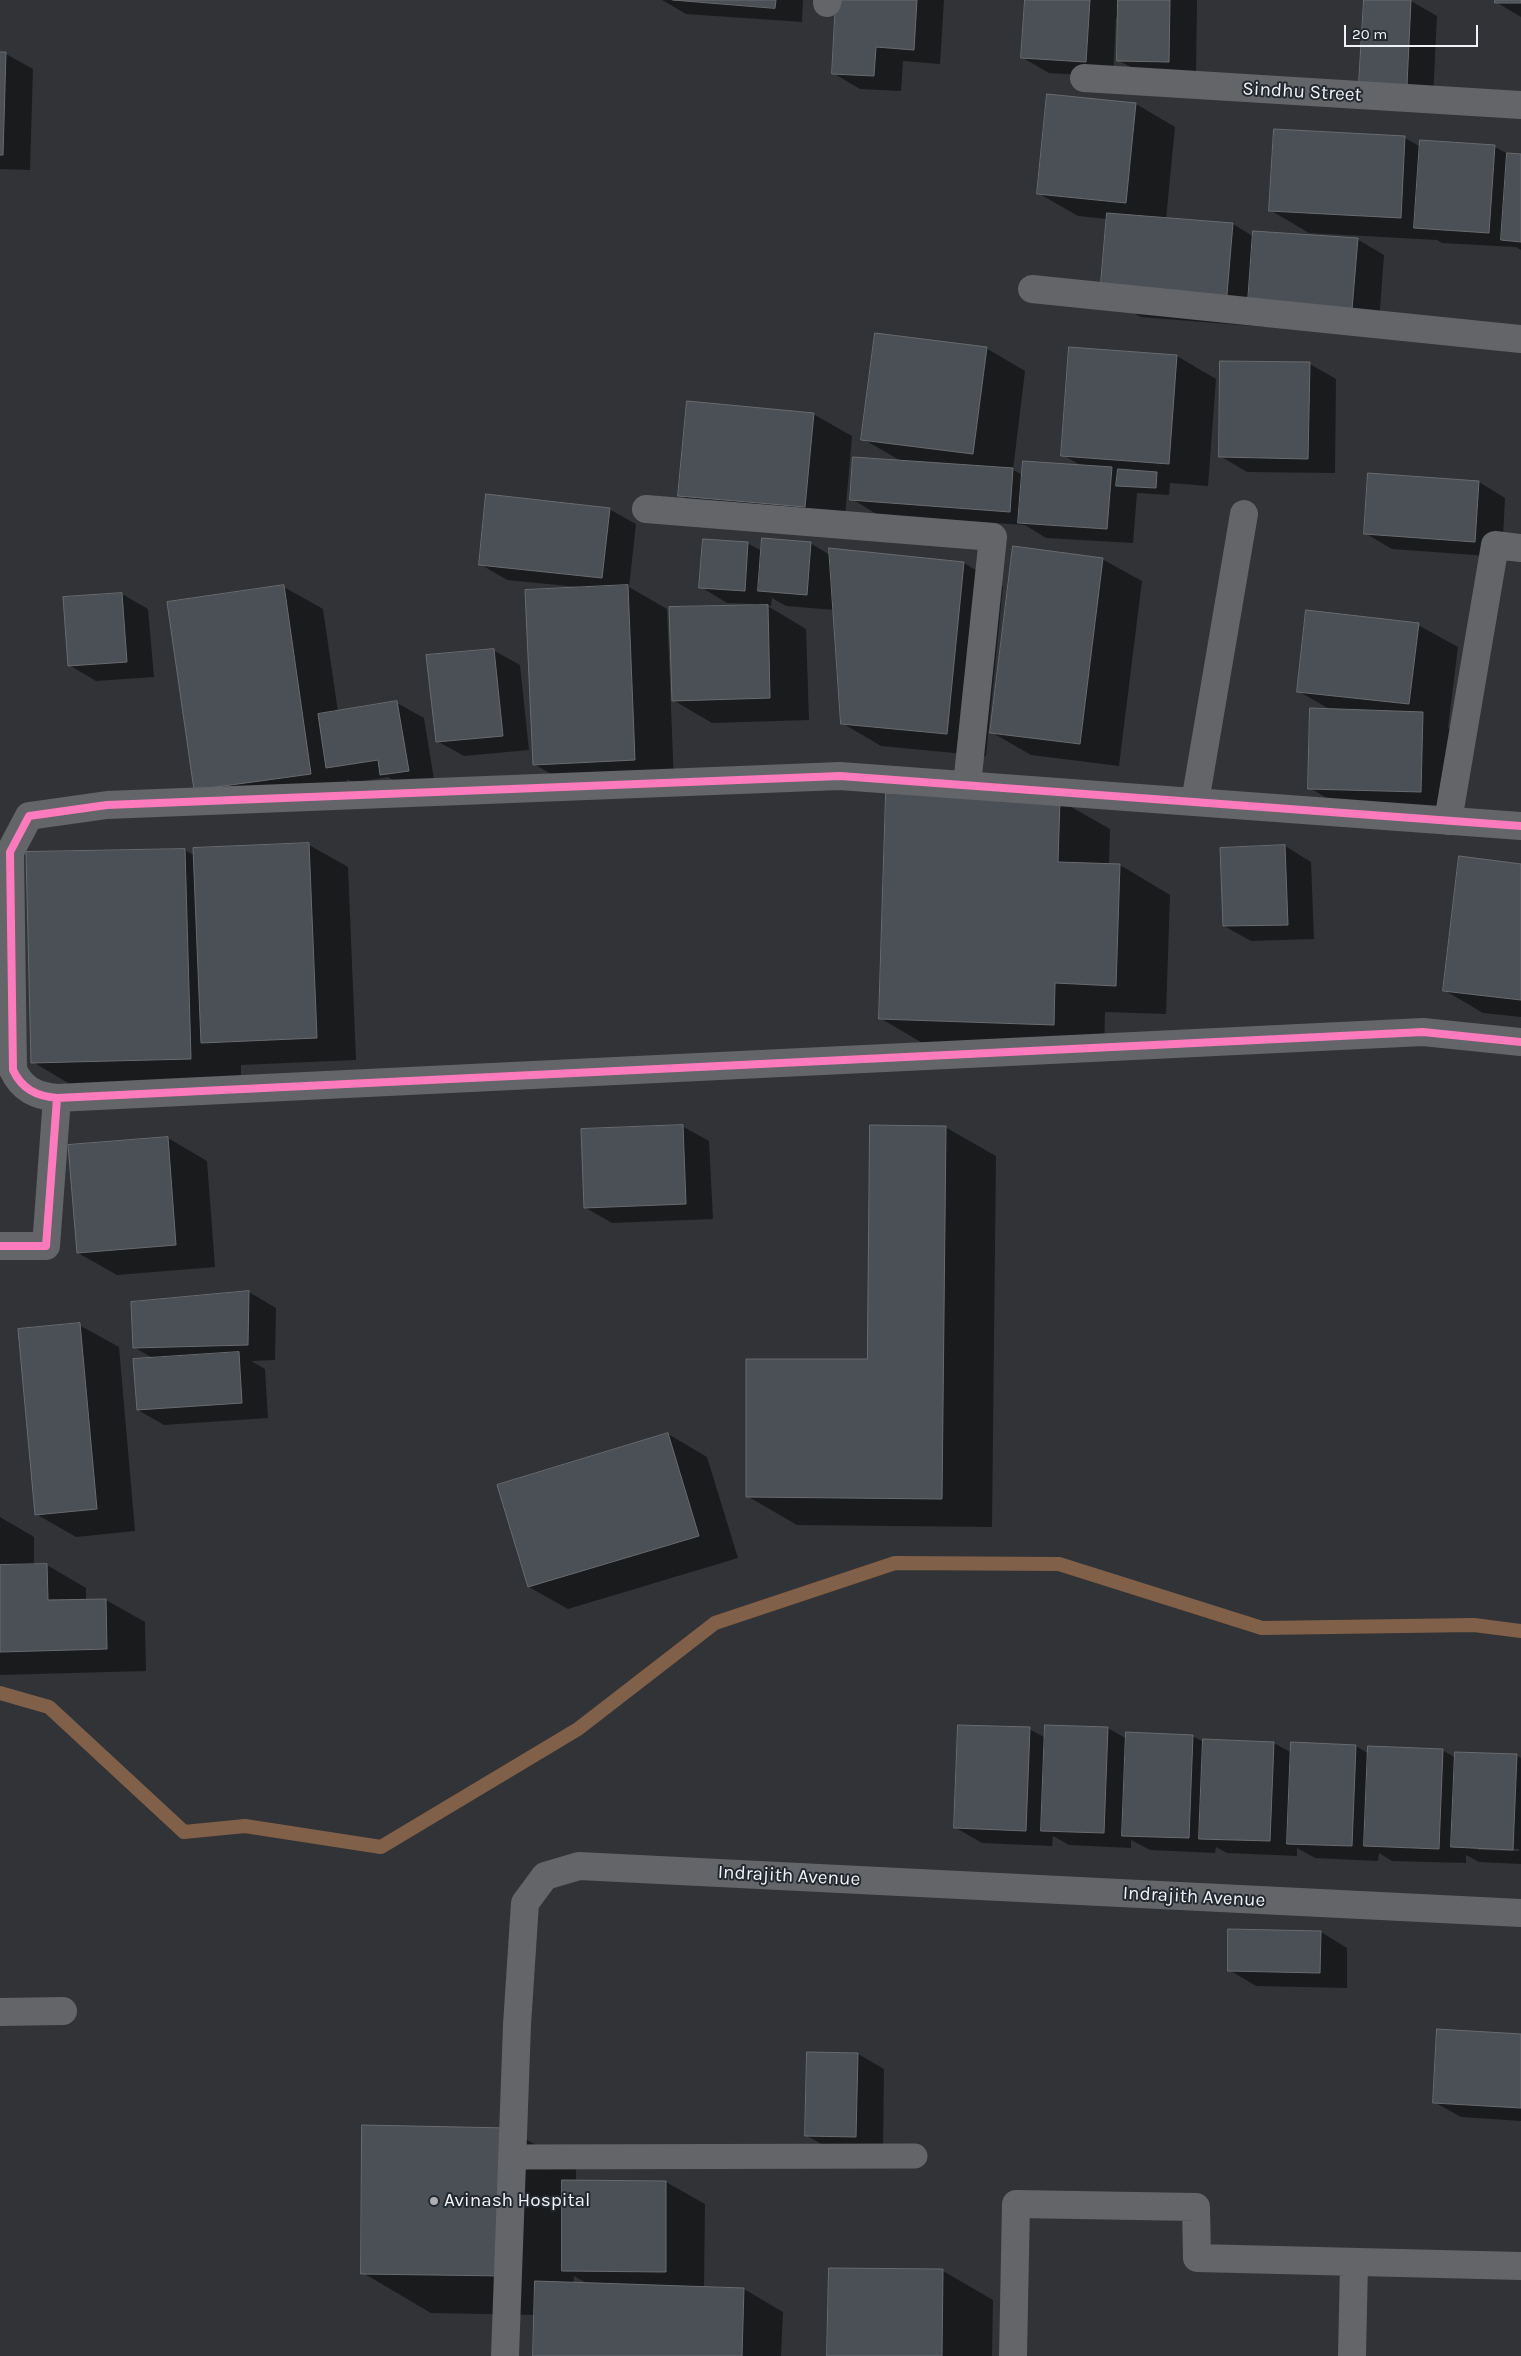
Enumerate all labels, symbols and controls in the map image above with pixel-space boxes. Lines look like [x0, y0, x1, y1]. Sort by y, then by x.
scale bar [1346, 15, 1480, 47]
text: 20 m [1352, 25, 1387, 43]
street label: Sindhu Street [1242, 77, 1362, 107]
street label: Indrajith Avenue [717, 1861, 861, 1891]
street label: Indrajith Avenue [1122, 1882, 1266, 1912]
place label: Avinash Hospital [444, 2190, 590, 2212]
marker: Avinash Hospital [428, 2195, 440, 2207]

